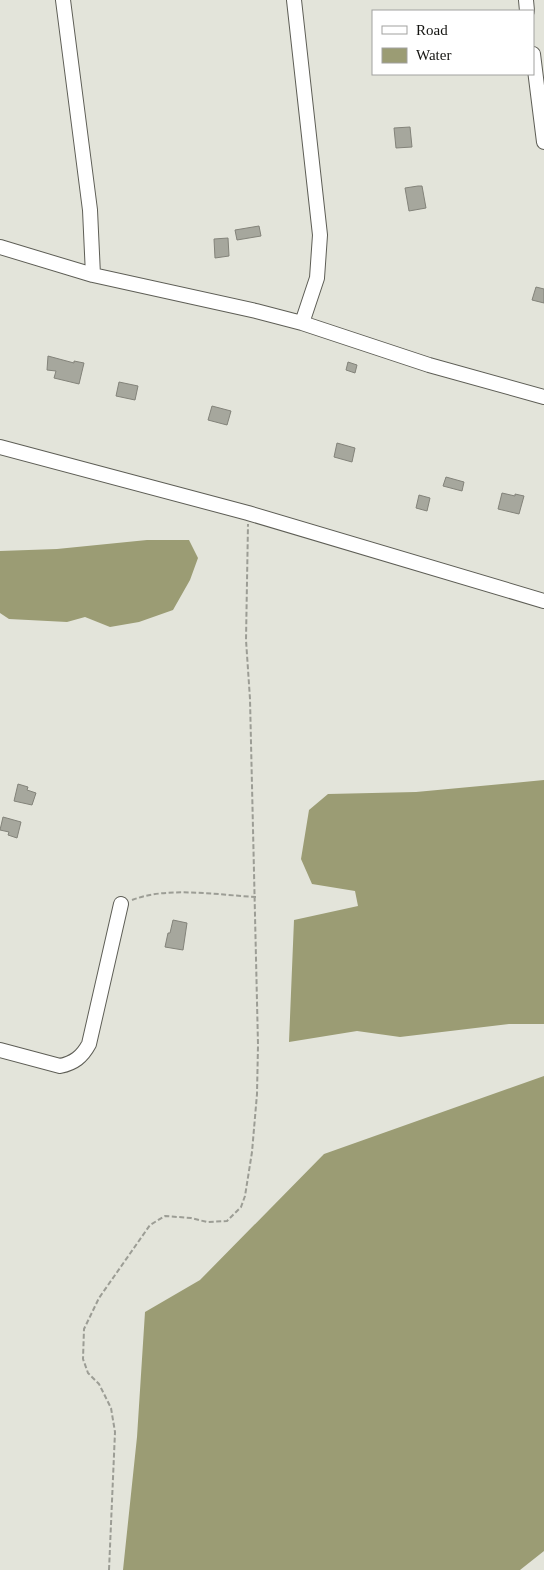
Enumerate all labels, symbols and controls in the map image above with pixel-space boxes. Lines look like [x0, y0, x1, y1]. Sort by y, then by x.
legend [372, 10, 534, 75]
text: Road [416, 22, 448, 38]
text: Water [416, 47, 451, 63]

